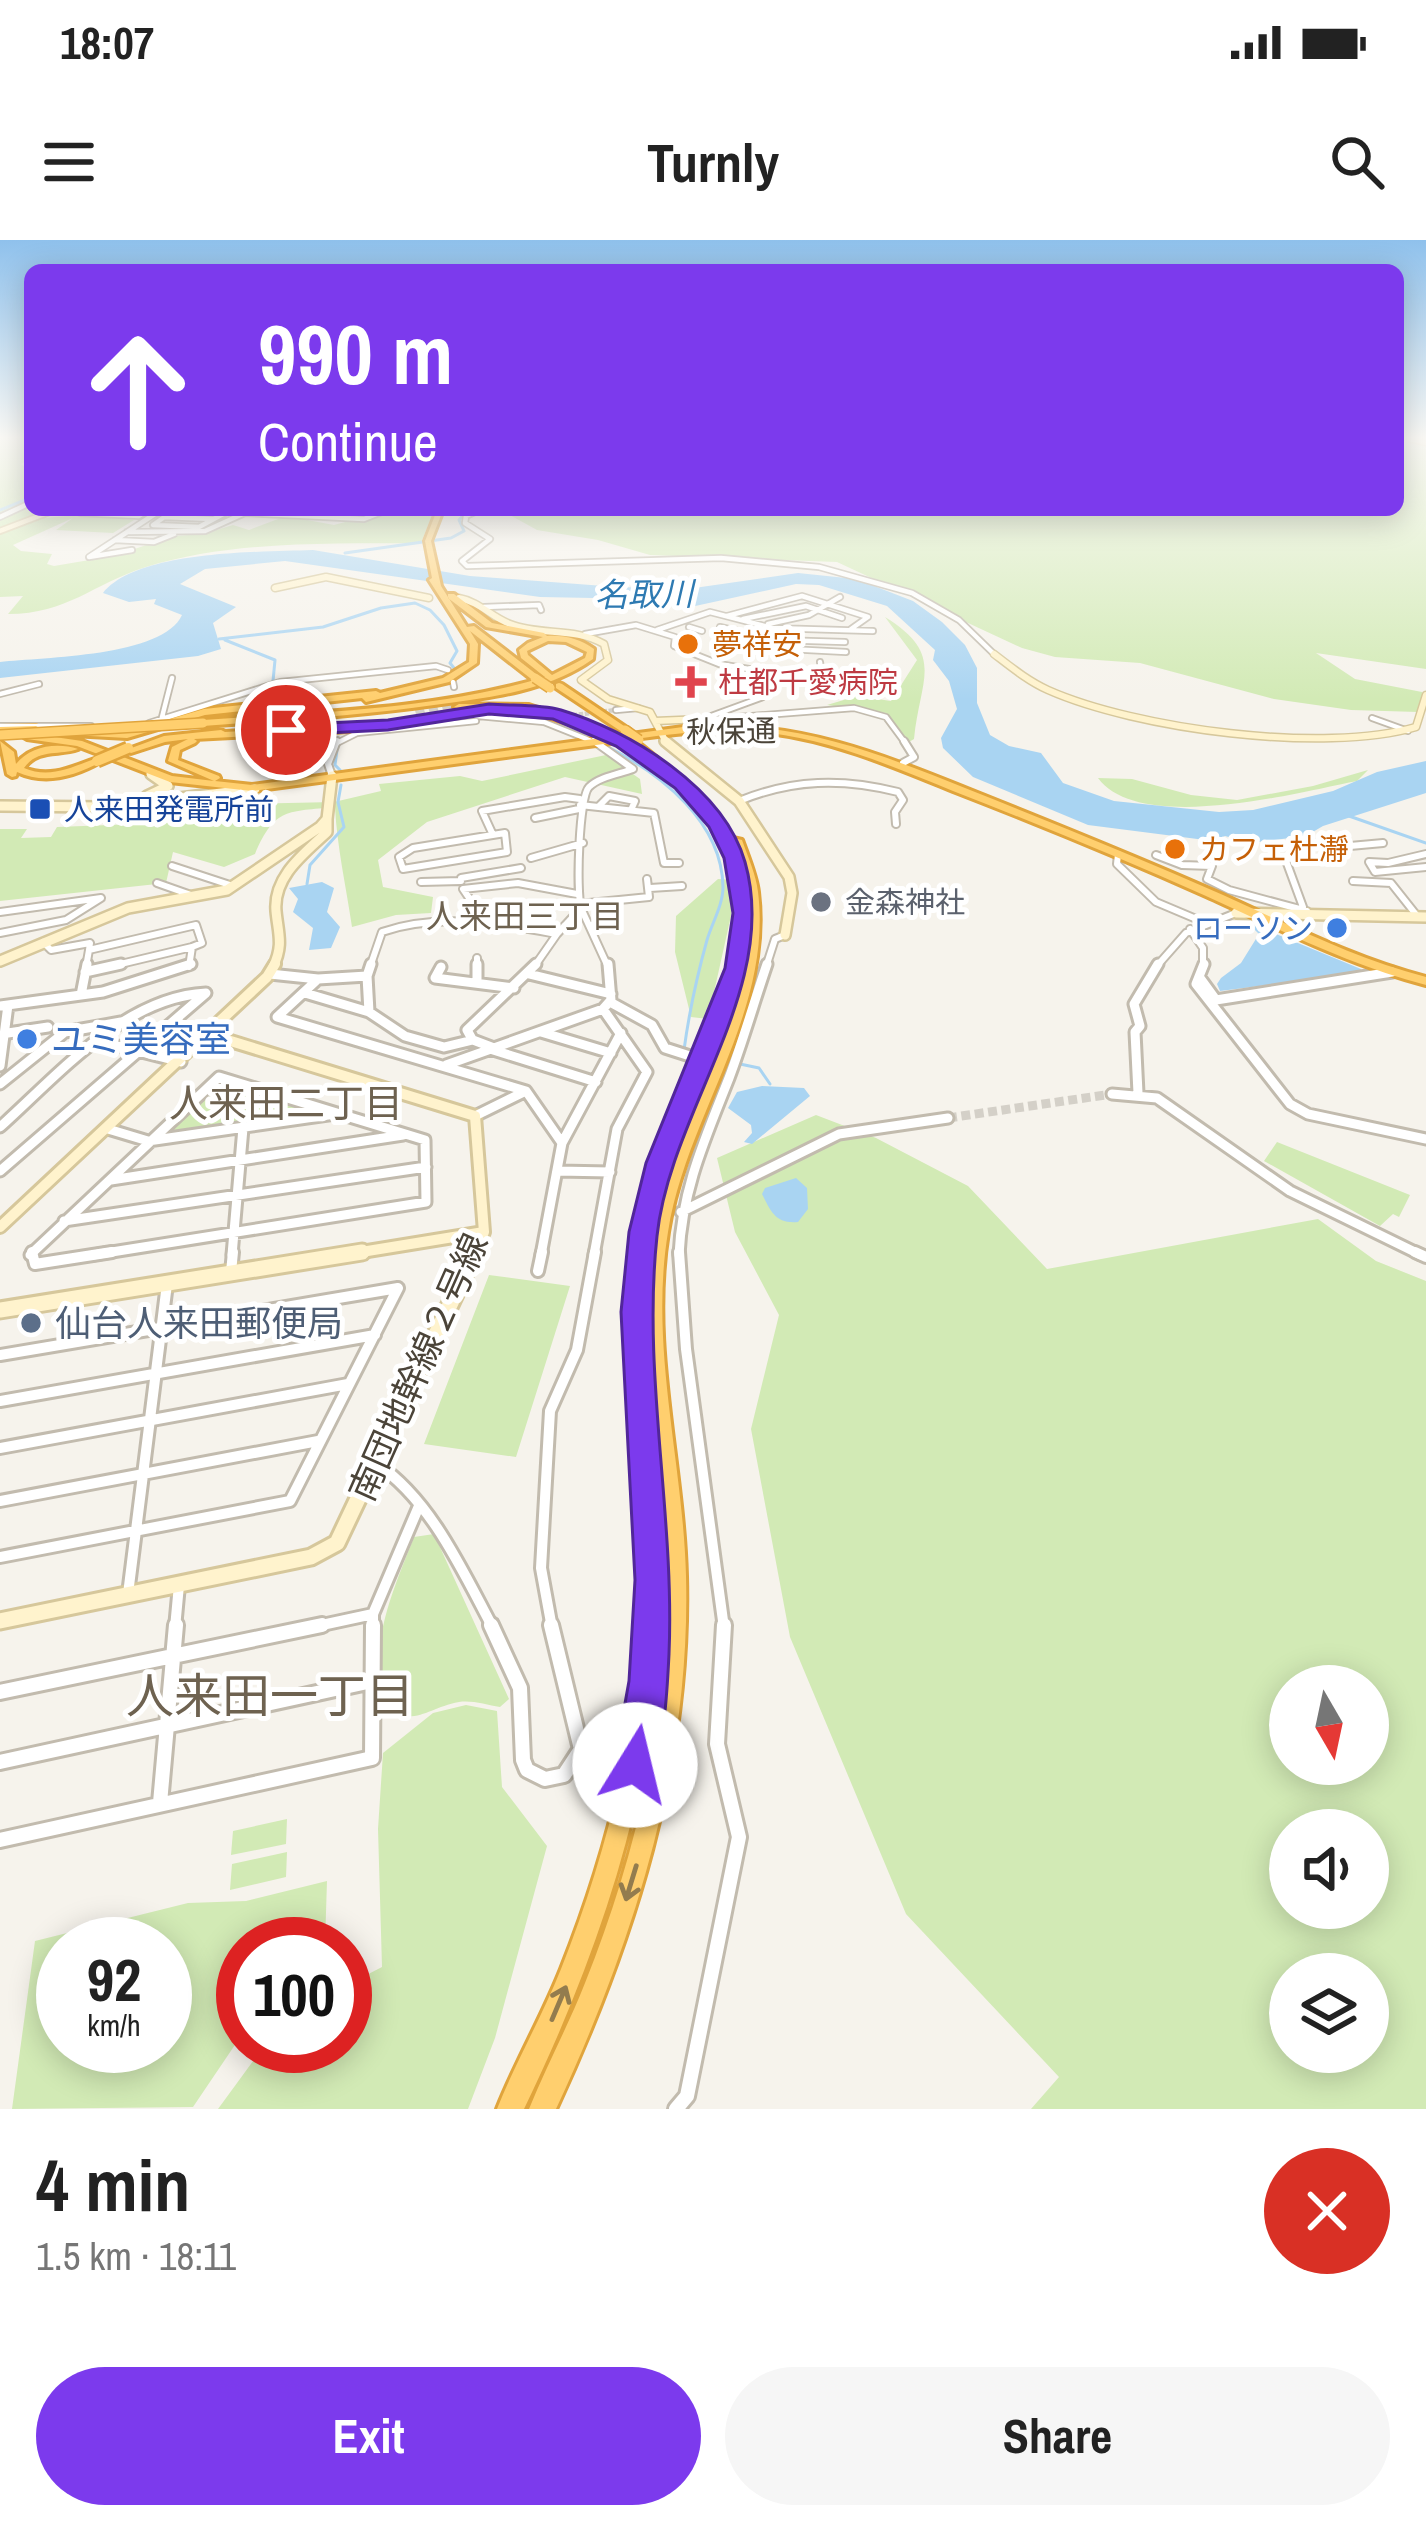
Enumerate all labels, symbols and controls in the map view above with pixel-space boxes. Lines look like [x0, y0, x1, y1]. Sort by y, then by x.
text: 18:07 [60, 12, 154, 73]
text: Turnly [647, 126, 779, 199]
icon: menu [36, 129, 102, 195]
icon: search [1324, 129, 1390, 195]
text: 990 m [258, 297, 453, 410]
icon: ahead [60, 312, 216, 468]
text: Continue [258, 405, 438, 478]
water label: 名取川 [594, 571, 697, 617]
place label: 夢祥安 [712, 624, 802, 664]
marker: 夢祥安 [675, 631, 701, 657]
place label: 杜都千愛病院 [718, 662, 898, 702]
marker: 杜都千愛病院 [675, 666, 707, 698]
pin [235, 679, 337, 781]
icon: arrive [253, 697, 319, 763]
street label: 秋保通 [686, 710, 776, 752]
place label: 人来田発電所前 [64, 789, 274, 829]
marker: 人来田発電所前 [27, 796, 53, 822]
place label: カフェ杜瀞 [1199, 829, 1349, 869]
marker: カフェ杜瀞 [1162, 836, 1188, 862]
place label: 金森神社 [845, 882, 965, 922]
marker: 金森神社 [808, 889, 834, 915]
district label: 人来田三丁目 [426, 894, 624, 938]
place label: ローソン [1193, 908, 1313, 948]
marker: ローソン [1324, 915, 1350, 941]
place label: ユミ美容室 [51, 1015, 231, 1063]
marker: ユミ美容室 [14, 1026, 40, 1052]
district label: 人来田二丁目 [169, 1077, 403, 1129]
street label: 南団地幹線２号線 [338, 1226, 498, 1508]
place label: 仙台人来田郵便局 [55, 1299, 343, 1347]
marker: 仙台人来田郵便局 [18, 1310, 44, 1336]
district label: 人来田一丁目 [126, 1663, 414, 1728]
north arrow [1269, 1665, 1389, 1785]
map controls [1269, 1665, 1389, 2073]
position arrow [572, 1702, 698, 1828]
button: sound [1269, 1809, 1389, 1929]
one-way arrow [619, 1863, 641, 1901]
speed limit sign: 100 [216, 1917, 372, 2073]
text: 92 [87, 1939, 141, 2020]
button: layers [1269, 1953, 1389, 2073]
one-way arrow [550, 1985, 571, 2022]
text: km/h [87, 2005, 141, 2045]
text: 4 min [36, 2136, 190, 2233]
button: close [1264, 2148, 1390, 2274]
text: 1.5 km · 18:11 [36, 2230, 236, 2282]
button: Exit [36, 2367, 701, 2505]
button: Share [725, 2367, 1390, 2505]

